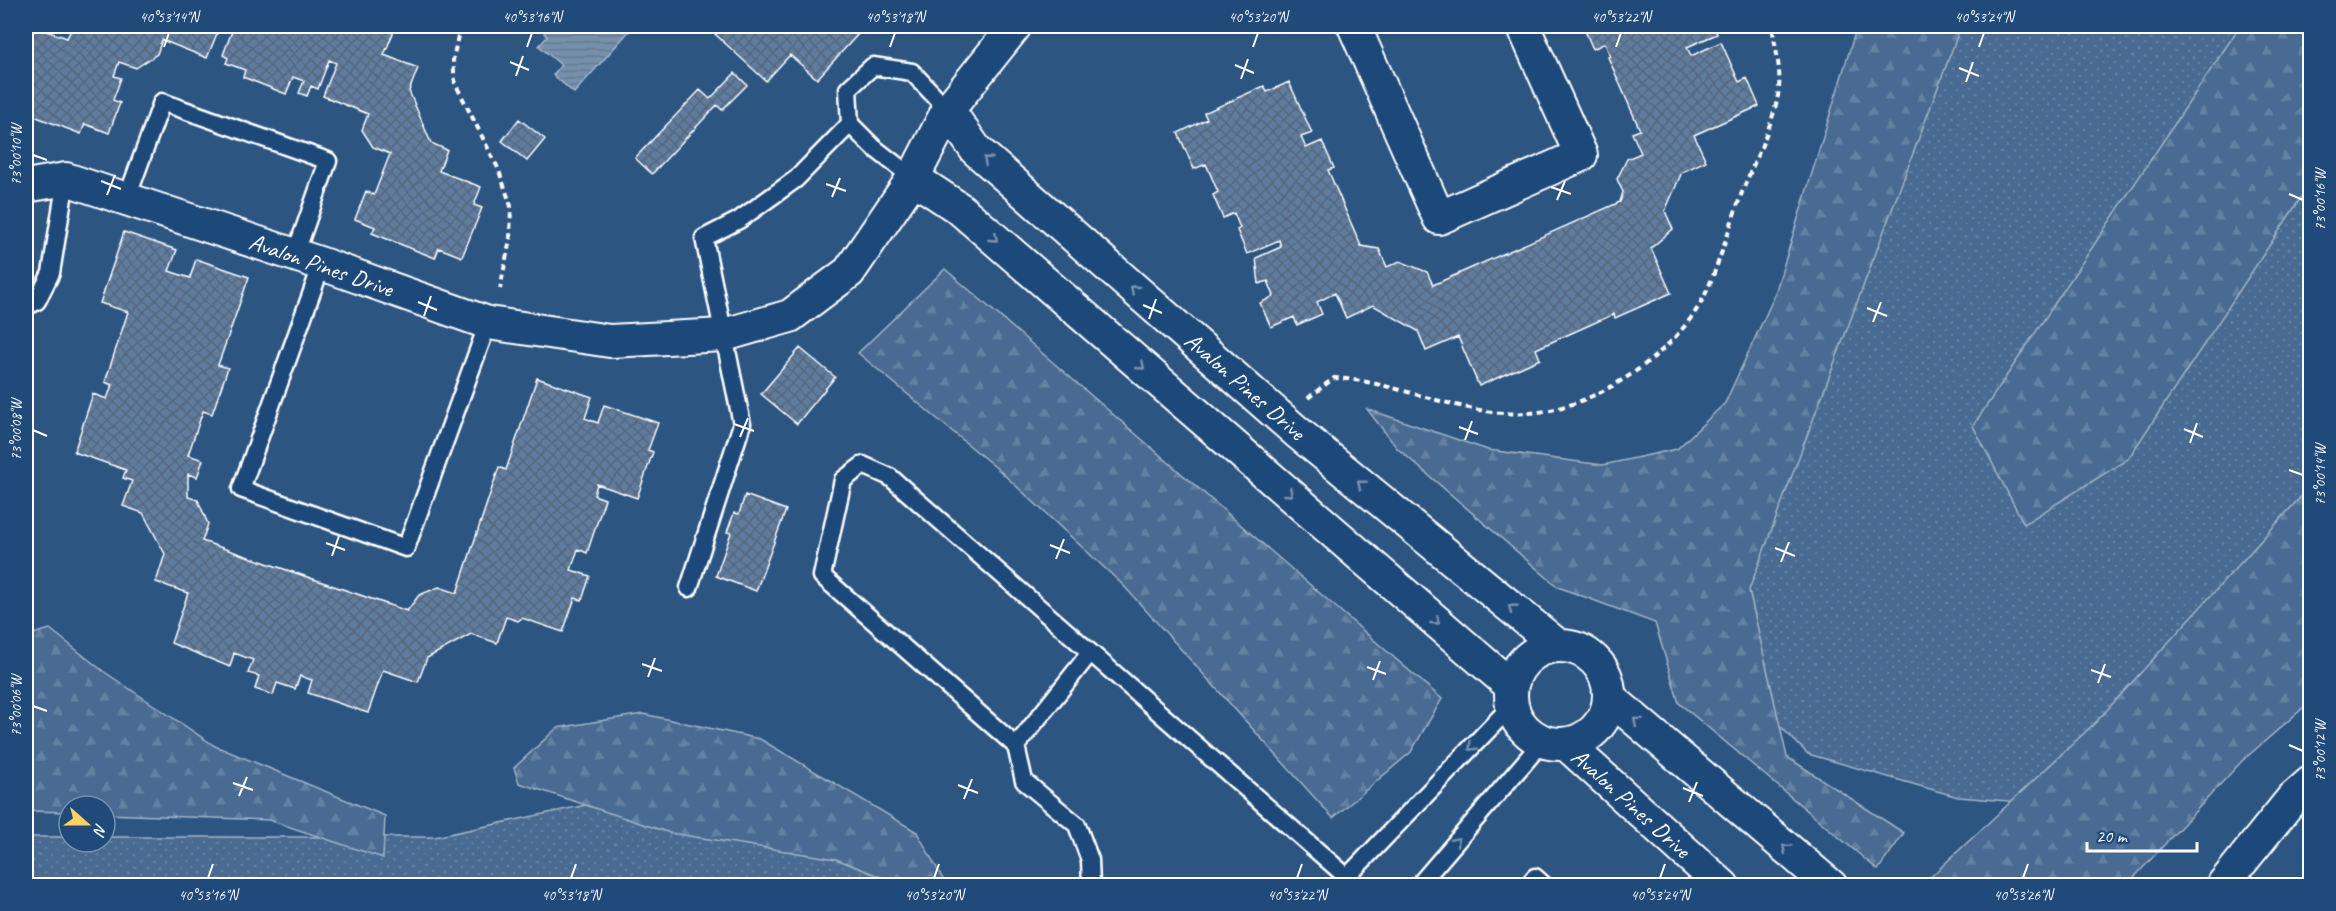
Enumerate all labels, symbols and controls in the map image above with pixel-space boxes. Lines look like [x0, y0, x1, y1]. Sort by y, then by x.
text: 40°53'14"N [139, 8, 202, 27]
text: 40°53'16"N [502, 8, 565, 27]
text: 40°53'18"N [865, 8, 928, 27]
text: 40°53'20"N [1228, 8, 1291, 27]
text: 40°53'22"N [1591, 8, 1654, 27]
text: 40°53'24"N [1954, 8, 2017, 27]
text: 73°00'10"W [7, 121, 26, 185]
one-way arrow [983, 156, 994, 167]
text: 73°00'16"W [2311, 166, 2330, 230]
street label: Avalon Pines Drive [245, 226, 399, 304]
one-way arrow [987, 231, 997, 242]
one-way arrow [1130, 285, 1141, 296]
street label: Avalon Pines Drive [1178, 325, 1313, 448]
one-way arrow [1134, 359, 1145, 370]
text: 73°00'08"W [7, 396, 26, 460]
text: 73°00'14"W [2311, 441, 2330, 505]
one-way arrow [1357, 481, 1368, 492]
one-way arrow [1282, 486, 1293, 497]
one-way arrow [1508, 605, 1519, 616]
one-way arrow [1429, 614, 1440, 625]
text: 73°00'06"W [7, 672, 26, 736]
text: 73°00'12"W [2311, 717, 2330, 781]
one-way arrow [1633, 718, 1644, 729]
one-way arrow [1468, 739, 1479, 750]
street label: Avalon Pines Drive [1565, 742, 1698, 866]
north arrow [57, 794, 117, 854]
scale bar [2087, 815, 2196, 853]
text: N [88, 821, 111, 840]
text: 20 m [2096, 825, 2129, 847]
one-way arrow [1449, 837, 1460, 848]
one-way arrow [1782, 844, 1793, 855]
text: 40°53'16"N [178, 886, 241, 905]
text: 40°53'18"N [541, 886, 604, 905]
text: 40°53'20"N [904, 886, 967, 905]
text: 40°53'22"N [1267, 886, 1330, 905]
text: 40°53'24"N [1630, 886, 1693, 905]
text: 40°53'26"N [1993, 886, 2056, 905]

